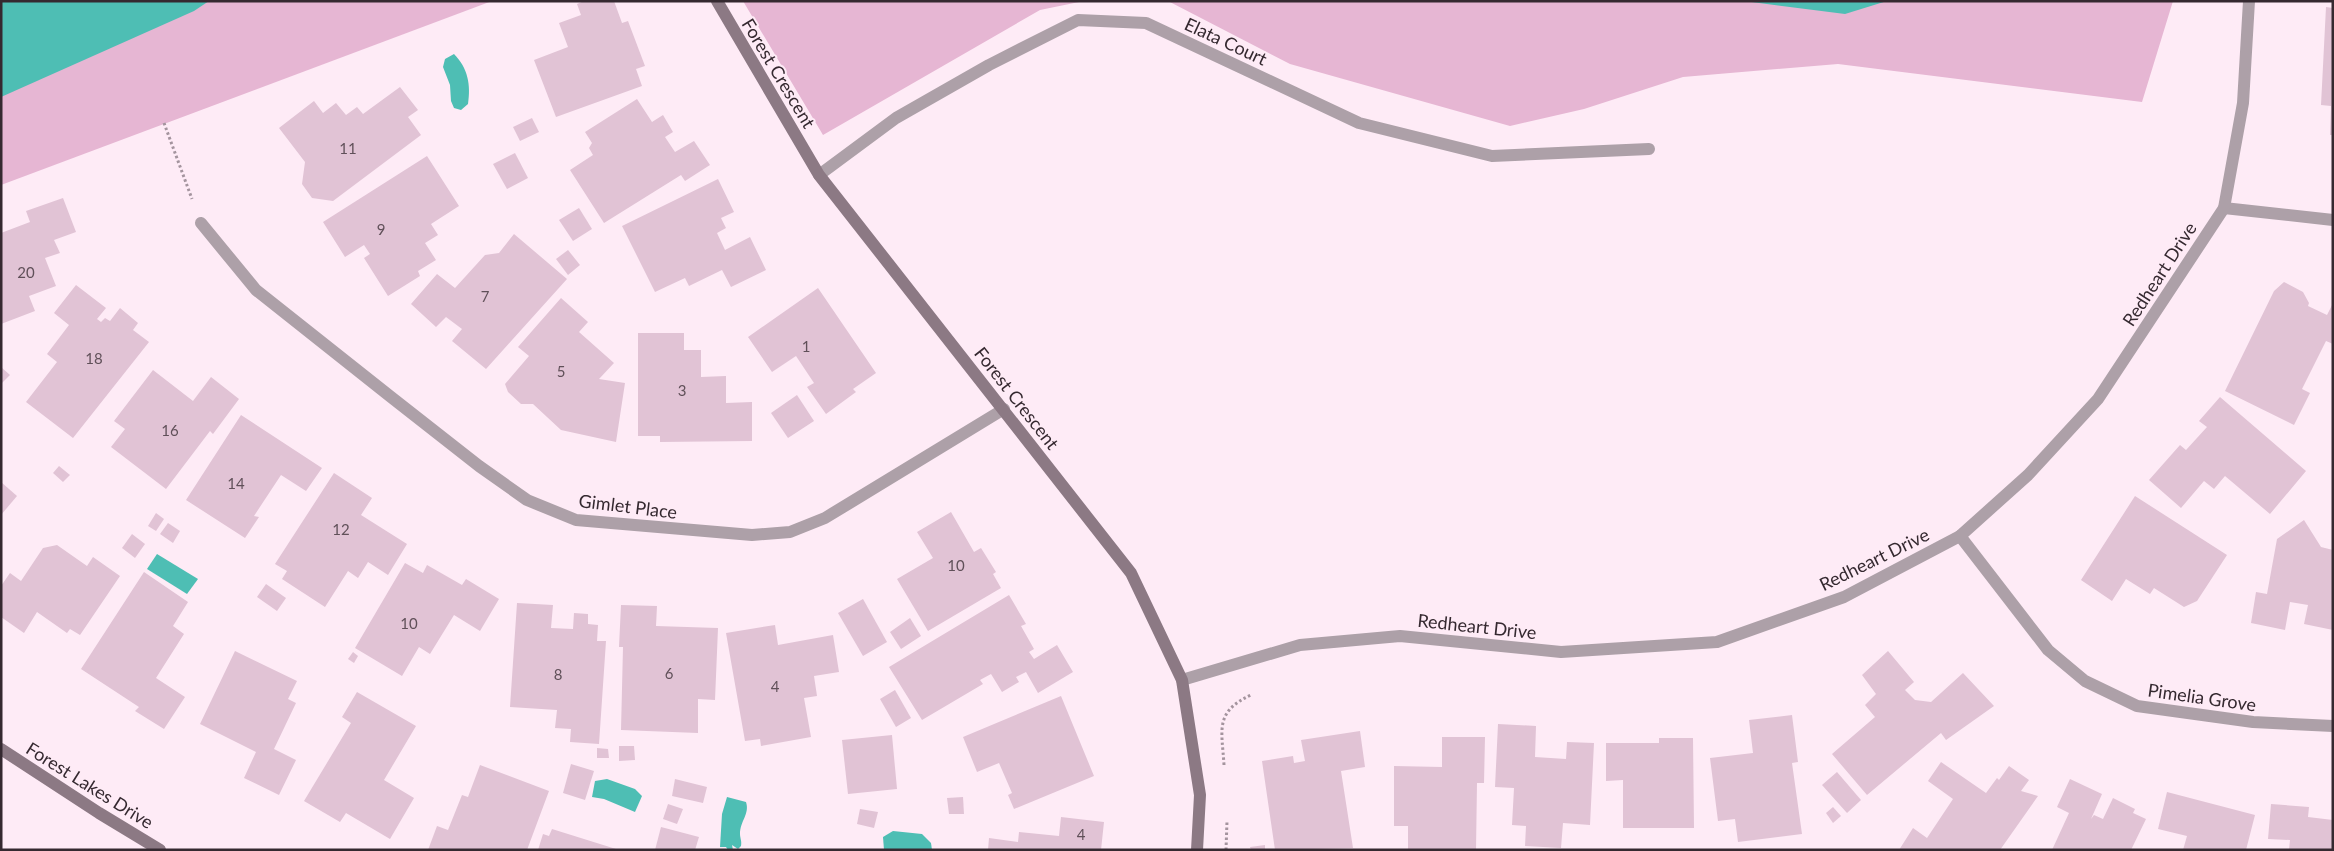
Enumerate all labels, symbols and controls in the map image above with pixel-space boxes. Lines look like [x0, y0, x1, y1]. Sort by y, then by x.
street label: Elata Court [1181, 12, 1271, 70]
street label: Forest Crescent [738, 14, 821, 132]
house number: 11 [339, 139, 357, 157]
street label: Redheart Drive [2117, 218, 2201, 330]
house number: 9 [377, 220, 385, 238]
house number: 20 [17, 263, 35, 281]
house number: 7 [481, 287, 490, 305]
house number: 1 [802, 337, 810, 355]
street label: Forest Crescent [970, 342, 1064, 454]
house number: 18 [85, 349, 103, 367]
house number: 5 [557, 362, 565, 380]
house number: 3 [678, 381, 686, 399]
house number: 16 [161, 421, 179, 439]
house number: 14 [227, 474, 245, 492]
street label: Gimlet Place [578, 489, 678, 523]
house number: 12 [332, 520, 350, 538]
street label: Redheart Drive [1816, 523, 1932, 595]
house number: 10 [947, 556, 965, 574]
street label: Redheart Drive [1417, 609, 1537, 643]
house number: 10 [400, 614, 418, 632]
house number: 6 [665, 664, 674, 682]
house number: 8 [554, 665, 562, 683]
house number: 4 [771, 677, 780, 695]
street label: Pimelia Grove [2146, 679, 2258, 715]
street label: Forest Lakes Drive [22, 737, 158, 833]
house number: 4 [1077, 825, 1086, 843]

